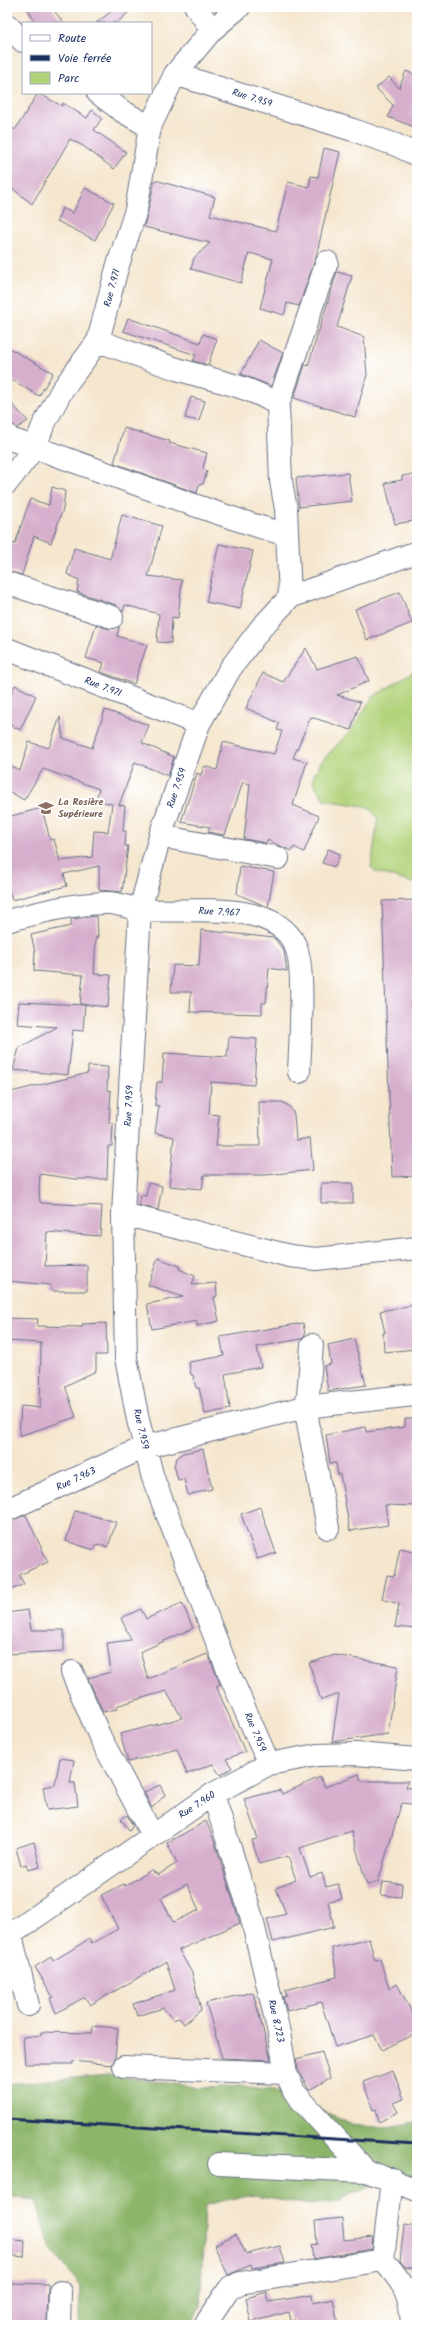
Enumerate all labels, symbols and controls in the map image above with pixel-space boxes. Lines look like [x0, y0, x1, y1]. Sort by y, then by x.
legend [22, 22, 152, 94]
text: Route [58, 29, 87, 48]
text: Voie ferrée [58, 49, 112, 68]
text: Parc [58, 69, 79, 88]
street label: Rue 7.959 [230, 84, 274, 112]
street label: Rue 7.971 [99, 267, 125, 309]
street label: Rue 7.971 [82, 673, 124, 701]
street label: Rue 7.959 [163, 766, 191, 810]
place label: La Rosière Supérieure [58, 794, 103, 822]
school or university icon: La Rosière Supérieure [37, 799, 55, 817]
street label: Rue 7.967 [198, 903, 240, 921]
street label: Rue 7.959 [120, 1085, 138, 1127]
street label: Rue 7.959 [129, 1407, 153, 1451]
street label: Rue 7.963 [53, 1463, 99, 1495]
street label: Rue 7.959 [240, 1710, 270, 1754]
street label: Rue 7.960 [175, 1787, 219, 1823]
street label: Rue 8.723 [263, 1998, 289, 2044]

